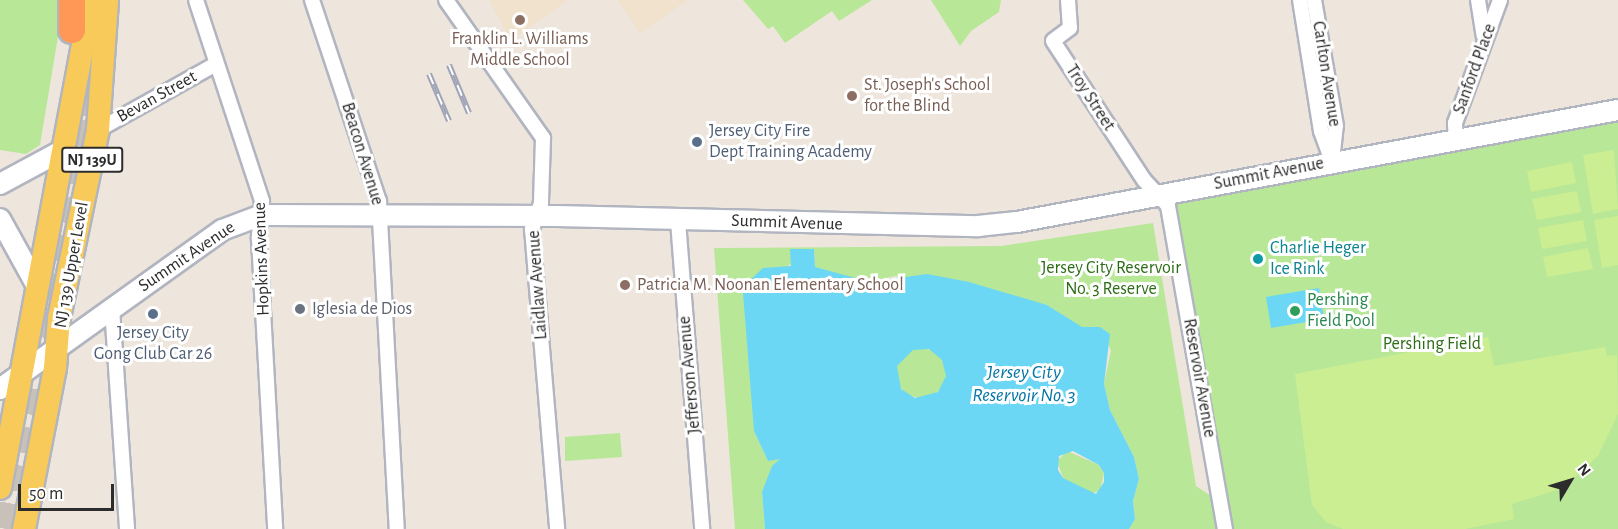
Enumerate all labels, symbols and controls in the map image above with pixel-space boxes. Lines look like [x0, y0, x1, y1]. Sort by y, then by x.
marker: Franklin L. Williams Middle School [513, 13, 527, 27]
street label: Carlton Avenue [1307, 20, 1345, 128]
street label: Sanford Place [1449, 21, 1501, 117]
place label: Franklin L. Williams Middle School [452, 29, 588, 72]
street label: Troy Street [1060, 61, 1120, 135]
street label: Bevan Street [113, 66, 201, 128]
place label: St. Joseph's School for the Blind [864, 75, 990, 118]
marker: St. Joseph's School for the Blind [845, 89, 859, 103]
street label: Beacon Avenue [336, 100, 388, 208]
place label: Jersey City Fire Dept Training Academy [709, 121, 872, 164]
marker: Jersey City Fire Dept Training Academy [690, 135, 704, 149]
road number: NJ 139U [60, 147, 124, 173]
street label: Summit Avenue [1212, 153, 1326, 195]
street label: NJ 139 Upper Level [50, 200, 94, 330]
street label: Hopkins Avenue [249, 202, 275, 316]
street label: Summit Avenue [731, 210, 843, 236]
street label: Summit Avenue [135, 217, 239, 297]
street label: Laidlaw Avenue [523, 230, 553, 340]
place label: Charlie Heger Ice Rink [1270, 238, 1366, 280]
marker: Charlie Heger Ice Rink [1251, 252, 1265, 266]
park label: Jersey City Reservoir No. 3 Reserve [1041, 258, 1181, 300]
place label: Patricia M. Noonan Elementary School [637, 274, 904, 296]
marker: Patricia M. Noonan Elementary School [618, 278, 632, 292]
place label: Pershing Field Pool [1307, 290, 1375, 332]
place label: Iglesia de Dios [312, 298, 412, 320]
marker: Iglesia de Dios [293, 302, 307, 316]
marker: Pershing Field Pool [1288, 304, 1302, 318]
marker: Jersey City Gong Club Car 26 [146, 307, 160, 321]
street label: Jefferson Avenue [674, 315, 706, 435]
street label: Reservoir Avenue [1178, 317, 1220, 439]
place label: Jersey City Gong Club Car 26 [94, 323, 212, 366]
park label: Pershing Field [1383, 333, 1481, 355]
water label: Jersey City Reservoir No. 3 [972, 360, 1076, 407]
north arrow [1540, 451, 1600, 511]
text: N [1574, 461, 1594, 479]
scale bar [21, 472, 117, 510]
text: 50 m [29, 485, 63, 503]

